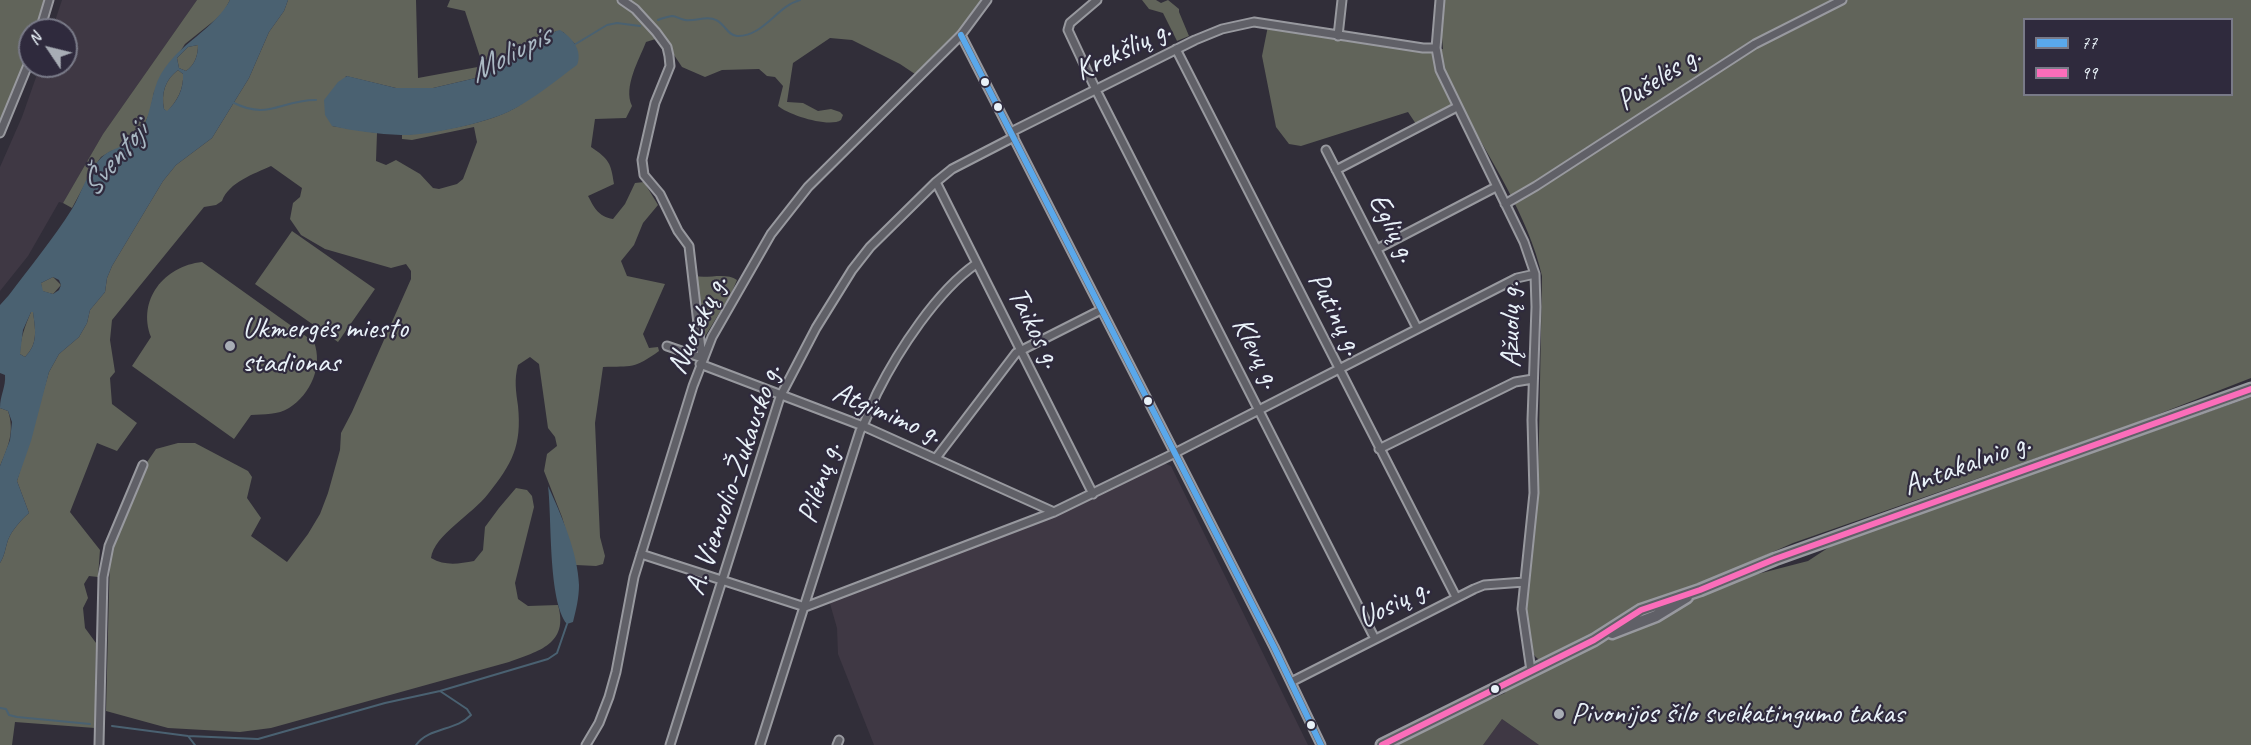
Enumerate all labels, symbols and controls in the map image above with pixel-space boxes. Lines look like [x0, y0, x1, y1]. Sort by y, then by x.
street label: Krekšlių g. [1069, 12, 1177, 90]
north arrow [18, 18, 78, 78]
water label: Moliupis [463, 18, 557, 92]
legend [2023, 18, 2233, 96]
text: N [24, 29, 46, 49]
text: 77 [2081, 32, 2097, 54]
street label: Pušelės g. [1610, 38, 1708, 120]
text: 99 [2081, 62, 2097, 84]
unlabelled marker [979, 76, 991, 88]
unlabelled marker [992, 101, 1004, 113]
water label: Šventoji [73, 115, 157, 205]
street label: Eglių g. [1360, 188, 1424, 268]
street label: Putinų g. [1299, 267, 1371, 361]
street label: Nuotekų g. [659, 270, 737, 380]
street label: Taikos g. [999, 282, 1069, 374]
street label: Ąžuolų g. [1493, 282, 1529, 368]
place label: Ukmergės miesto stadionas [242, 311, 408, 382]
street label: Klevų g. [1223, 311, 1289, 395]
marker: Ukmergės miesto stadionas [223, 339, 237, 353]
street label: A. Vienuolio-Žukausko g. [678, 360, 790, 600]
street label: Atgimimo g. [827, 375, 947, 453]
unlabelled marker [1142, 395, 1154, 407]
street label: Antakalnio g. [1898, 425, 2036, 505]
street label: Pilėnų g. [790, 438, 850, 528]
street label: Uosių g. [1352, 571, 1436, 637]
unlabelled marker [1489, 683, 1501, 695]
place label: Pivonijos šilo sveikatingumo takas [1571, 696, 1904, 732]
marker: Pivonijos šilo sveikatingumo takas [1552, 707, 1566, 721]
unlabelled marker [1305, 719, 1317, 731]

